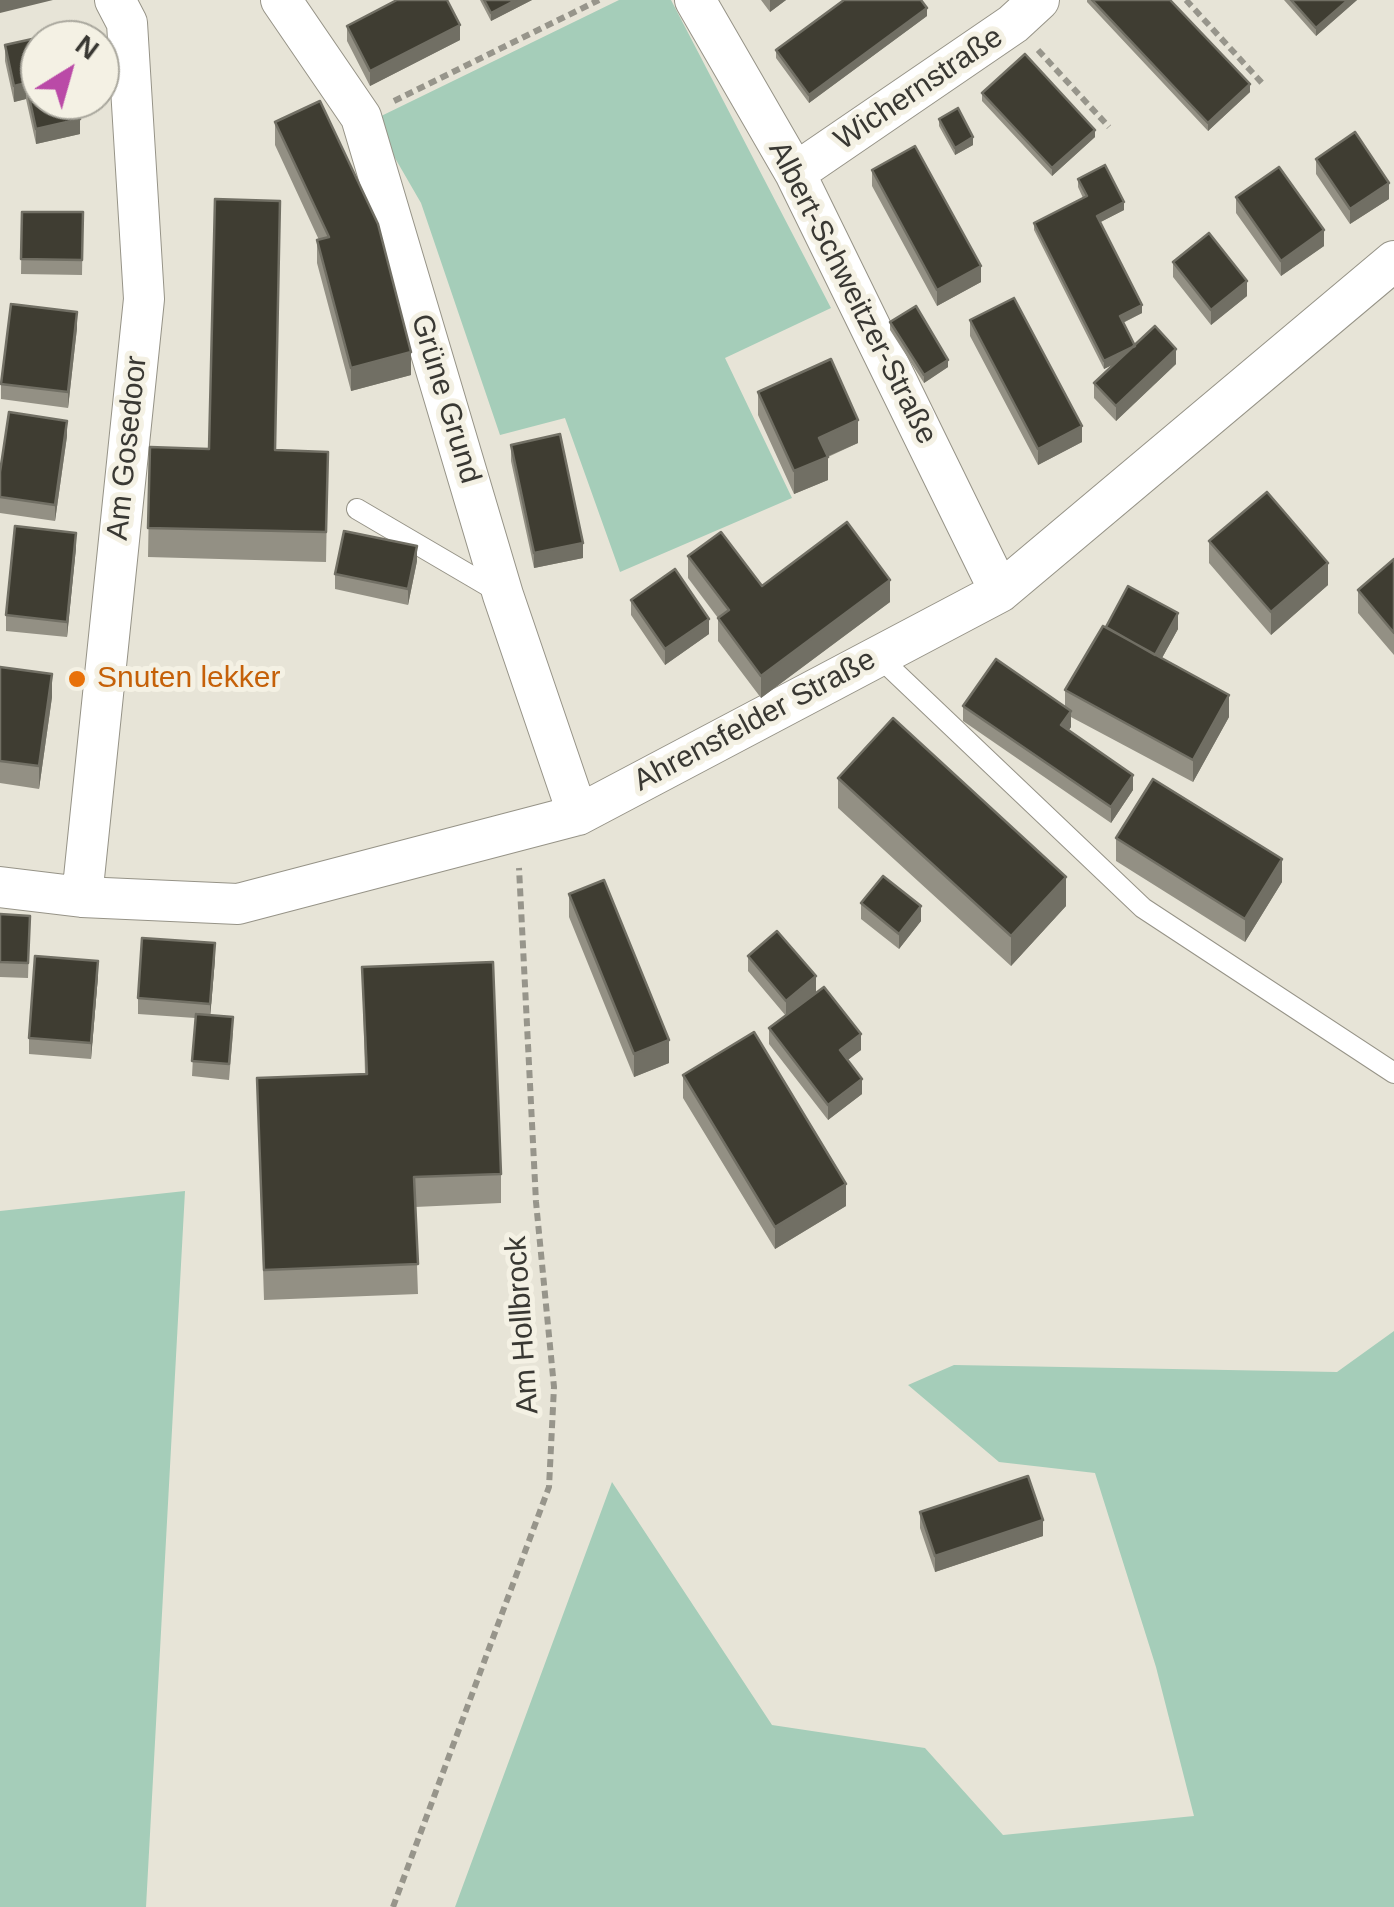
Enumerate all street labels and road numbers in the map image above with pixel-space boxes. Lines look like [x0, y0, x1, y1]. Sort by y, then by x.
street label: Wichernstraße [828, 20, 1010, 158]
street label: Albert-Schweitzer-Straße [760, 136, 944, 450]
street label: Grüne Grund [402, 310, 488, 488]
street label: Am Gosedoor [100, 354, 156, 542]
street label: Ahrensfelder Straße [628, 642, 882, 800]
street label: Am Hollbrock [499, 1235, 547, 1415]

